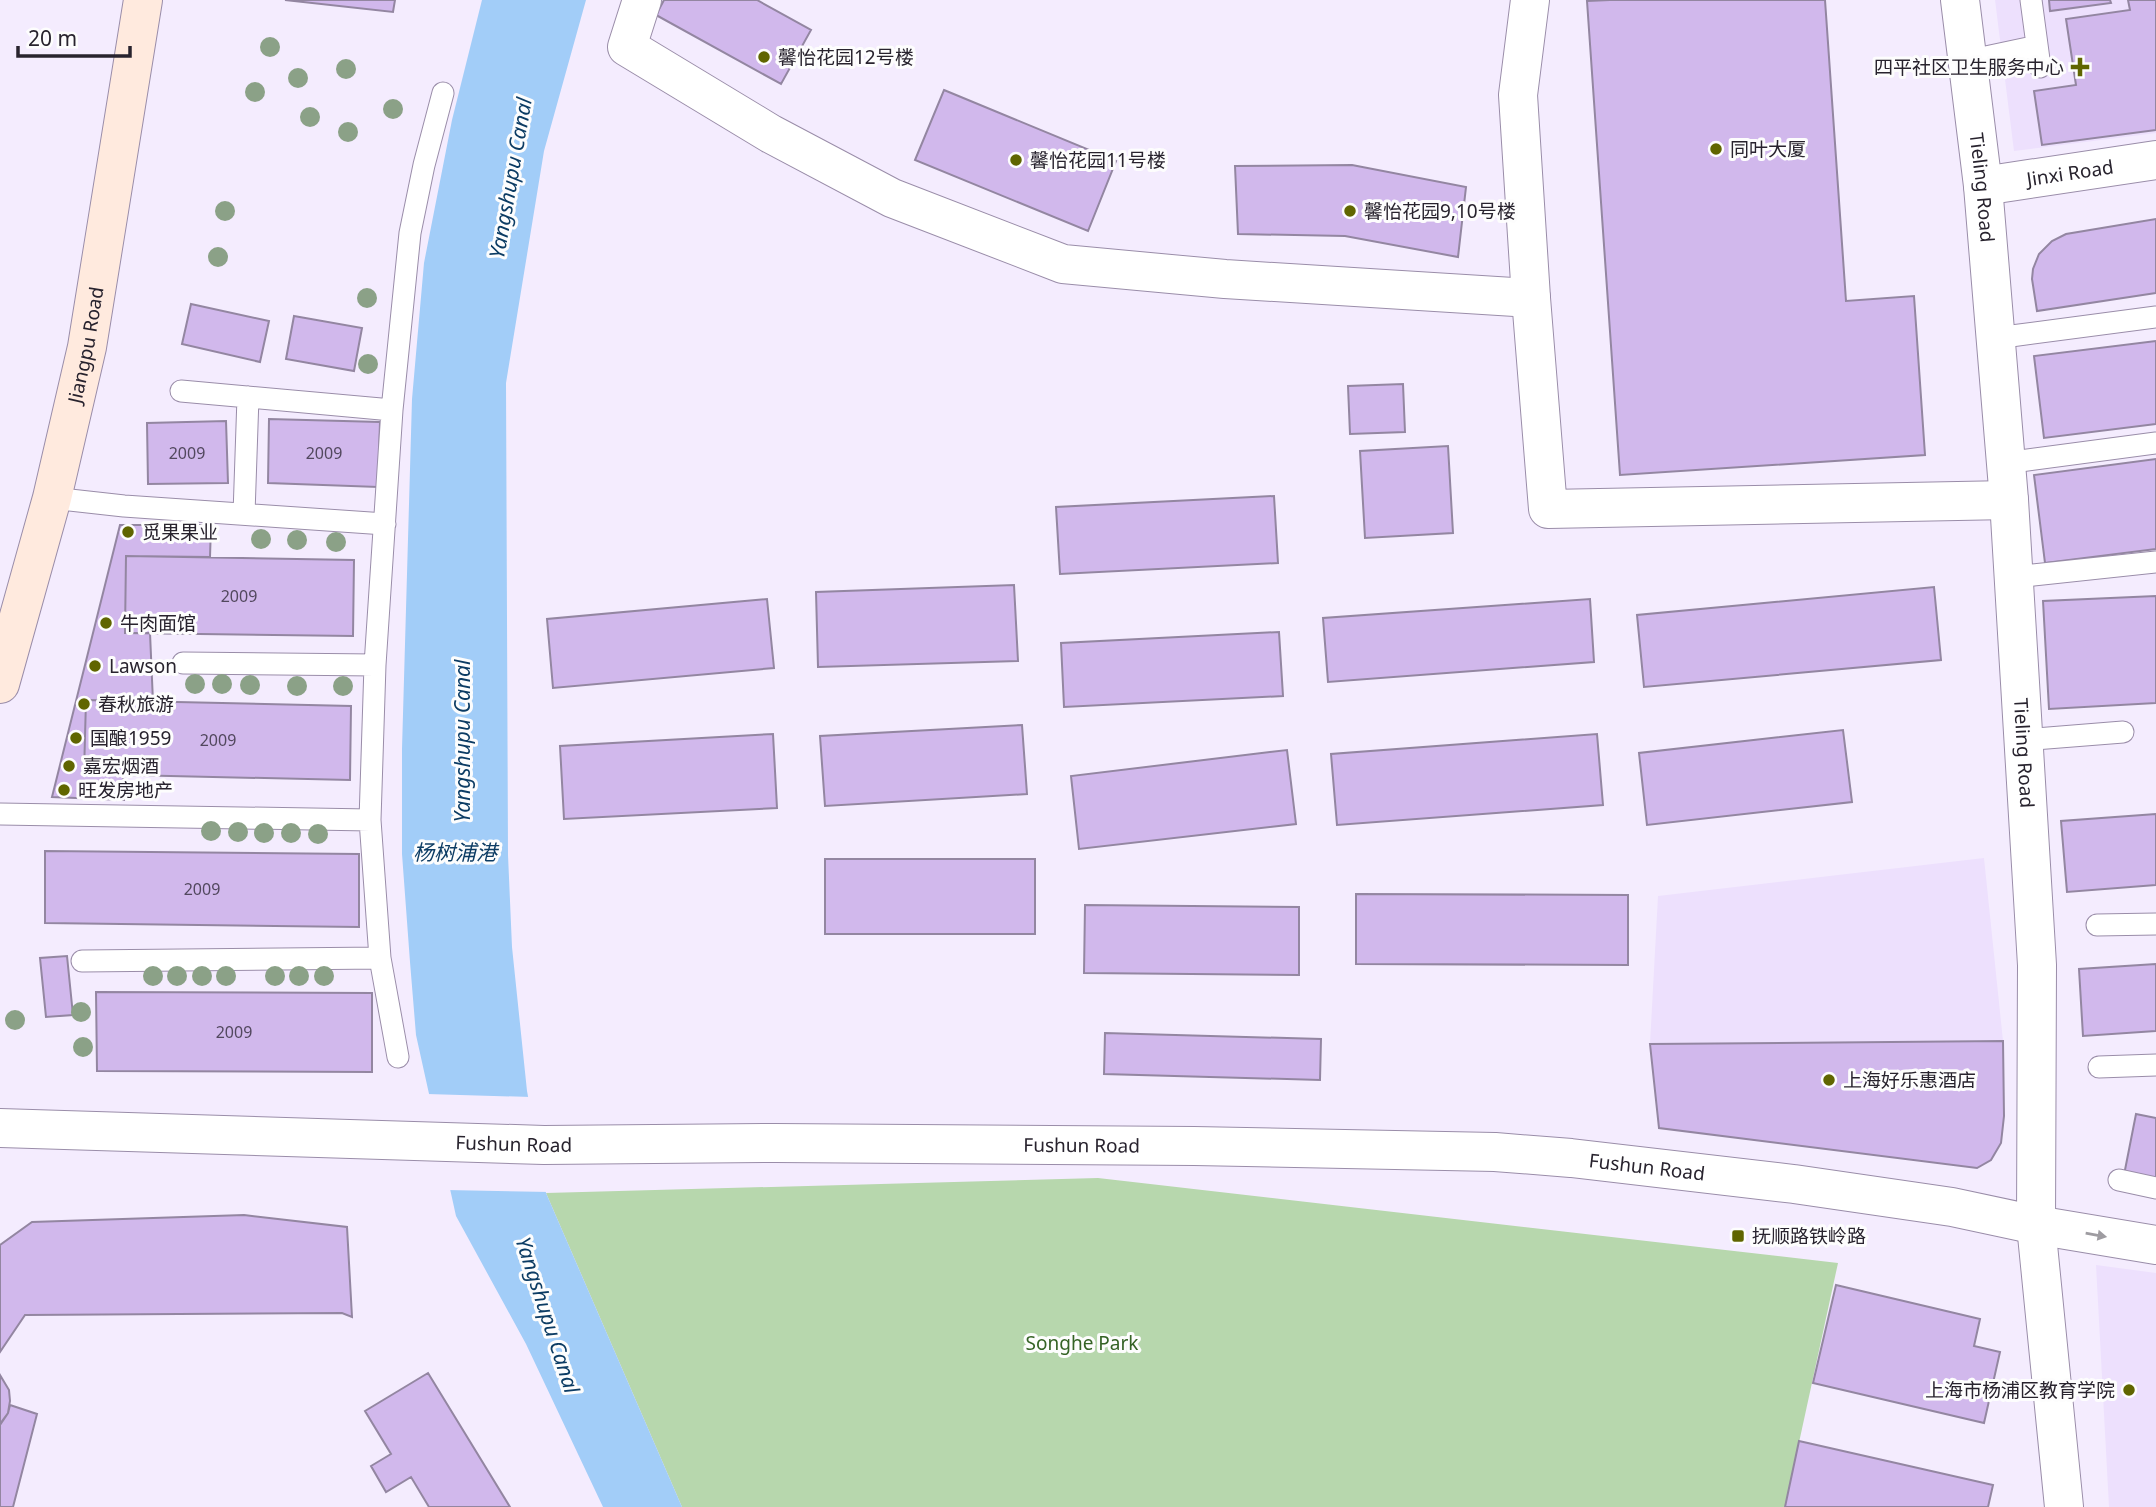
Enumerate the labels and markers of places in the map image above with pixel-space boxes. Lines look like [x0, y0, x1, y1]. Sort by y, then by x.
place label: 馨怡花园12号楼 [778, 44, 914, 70]
marker: 馨怡花园12号楼 [756, 49, 772, 65]
place label: 四平社区卫生服务中心 [1874, 54, 2064, 80]
marker: 四平社区卫生服务中心 [2070, 57, 2090, 77]
place label: 同叶大厦 [1730, 136, 1806, 162]
marker: 同叶大厦 [1708, 141, 1724, 157]
place label: 馨怡花园11号楼 [1030, 147, 1166, 173]
marker: 馨怡花园11号楼 [1008, 152, 1024, 168]
place label: 馨怡花园9,10号楼 [1364, 198, 1516, 224]
marker: 馨怡花园9,10号楼 [1342, 203, 1358, 219]
place label: 觅果果业 [142, 519, 218, 545]
marker: 觅果果业 [120, 524, 136, 540]
place label: 牛肉面馆 [120, 610, 196, 636]
marker: 牛肉面馆 [98, 615, 114, 631]
place label: Lawson [109, 653, 177, 679]
marker: Lawson [87, 658, 103, 674]
place label: 春秋旅游 [98, 691, 174, 717]
marker: 春秋旅游 [76, 696, 92, 712]
place label: 国酿1959 [90, 725, 171, 751]
marker: 国酿1959 [68, 730, 84, 746]
place label: 嘉宏烟酒 [83, 753, 159, 779]
marker: 嘉宏烟酒 [61, 758, 77, 774]
place label: 旺发房地产 [78, 777, 173, 803]
marker: 旺发房地产 [56, 782, 72, 798]
place label: 上海好乐惠酒店 [1843, 1067, 1976, 1093]
marker: 上海好乐惠酒店 [1821, 1072, 1837, 1088]
place label: 抚顺路铁岭路 [1752, 1223, 1866, 1249]
marker: 抚顺路铁岭路 [1730, 1228, 1746, 1244]
place label: 上海市杨浦区教育学院 [1925, 1377, 2115, 1403]
marker: 上海市杨浦区教育学院 [2121, 1382, 2137, 1398]

